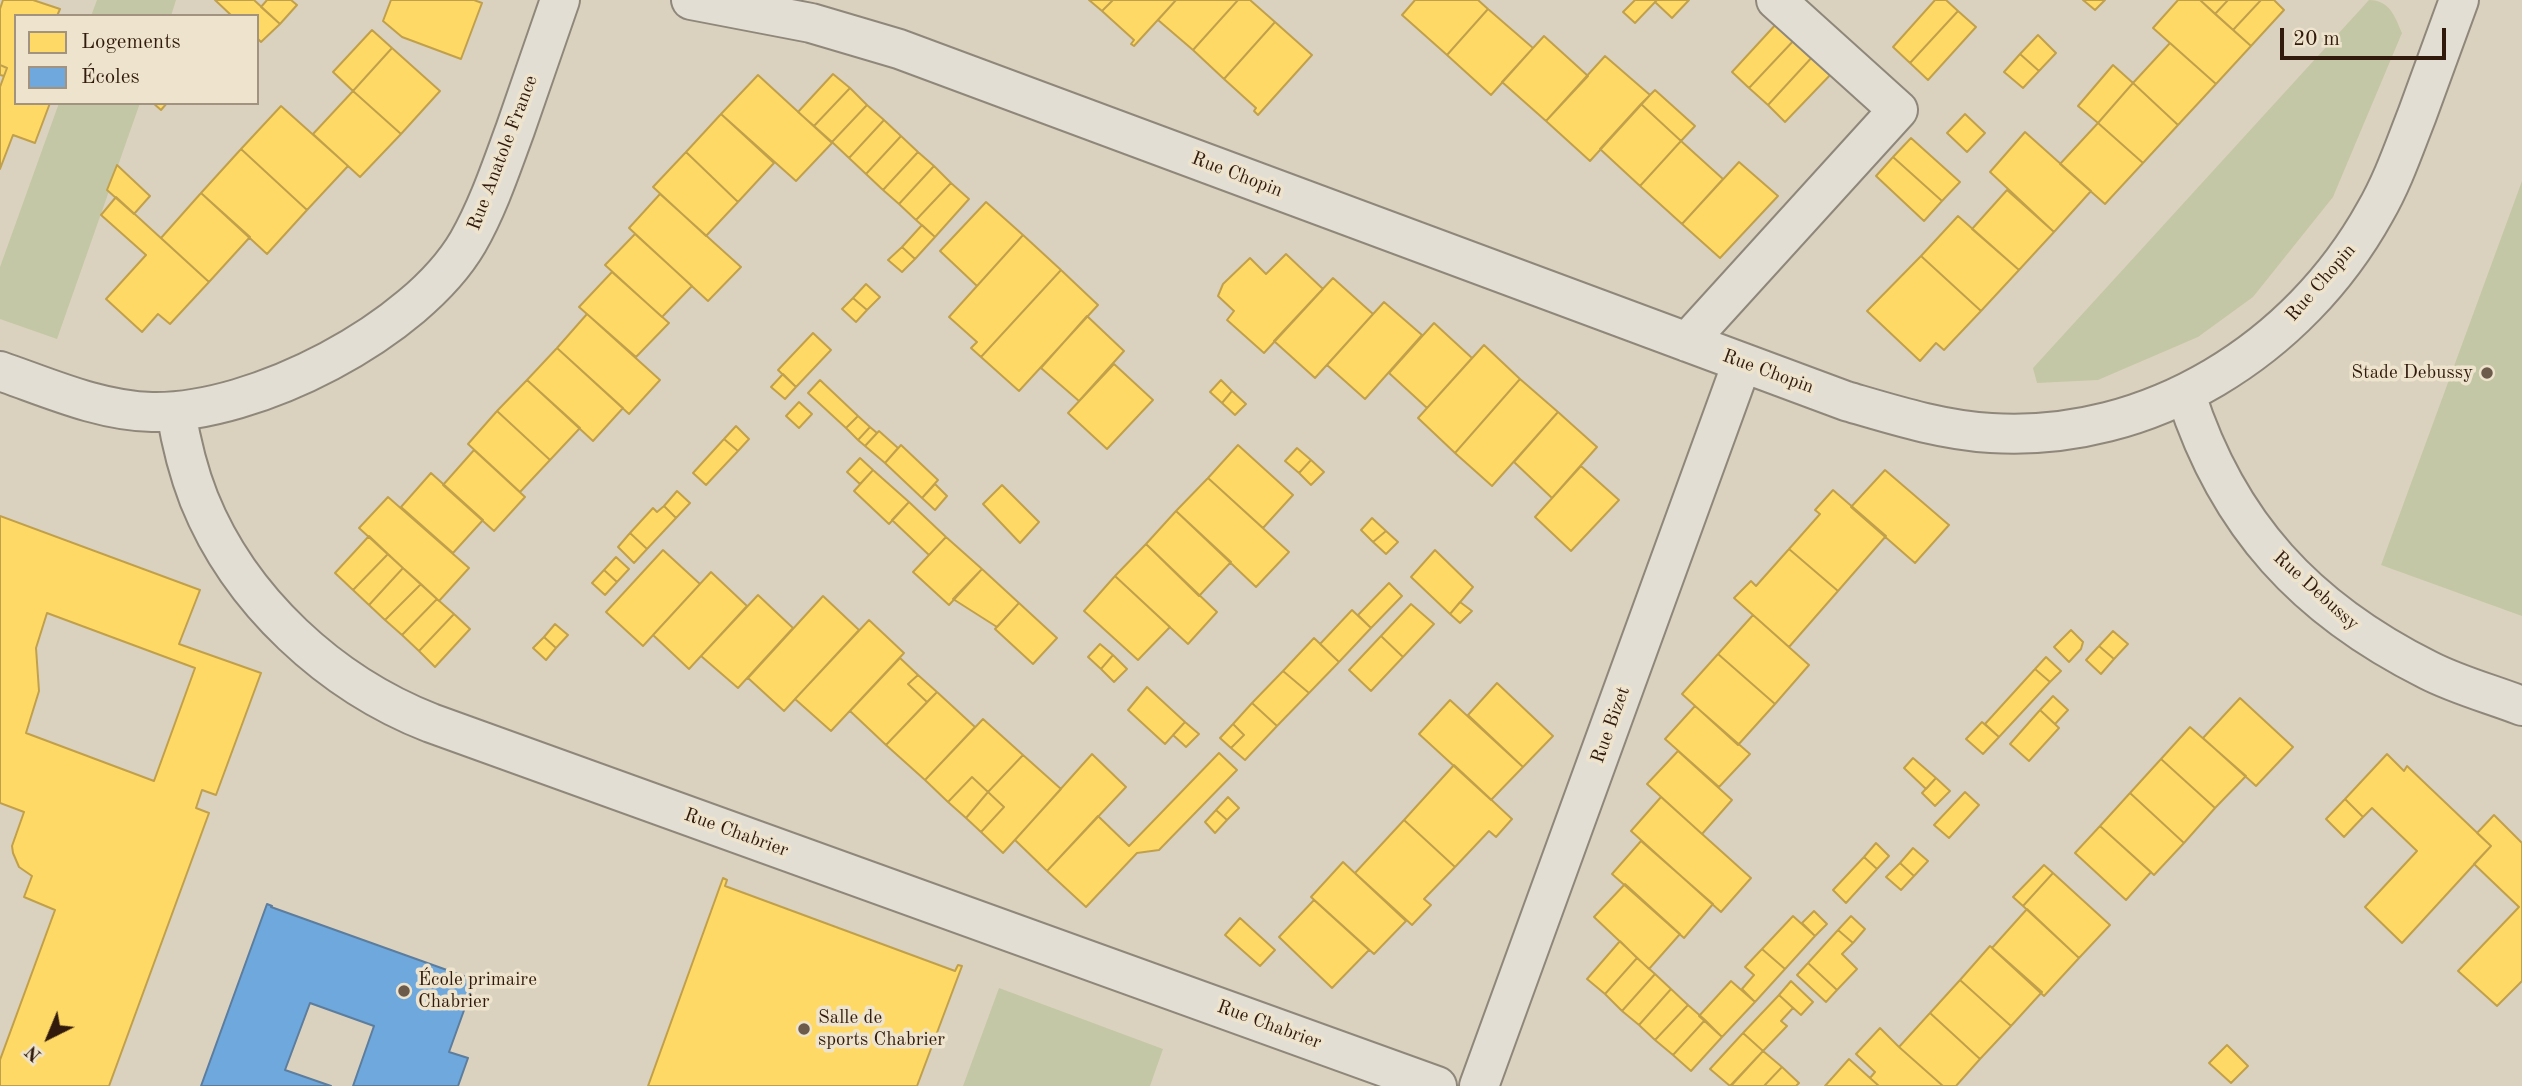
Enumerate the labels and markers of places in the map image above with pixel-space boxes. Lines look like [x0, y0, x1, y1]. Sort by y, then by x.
place label: Stade Debussy [2351, 362, 2473, 384]
marker: Stade Debussy [2479, 365, 2495, 381]
place label: École primaire Chabrier [418, 969, 537, 1013]
marker: École primaire Chabrier [396, 983, 412, 999]
place label: Salle de sports Chabrier [818, 1007, 945, 1051]
marker: Salle de sports Chabrier [796, 1021, 812, 1037]

